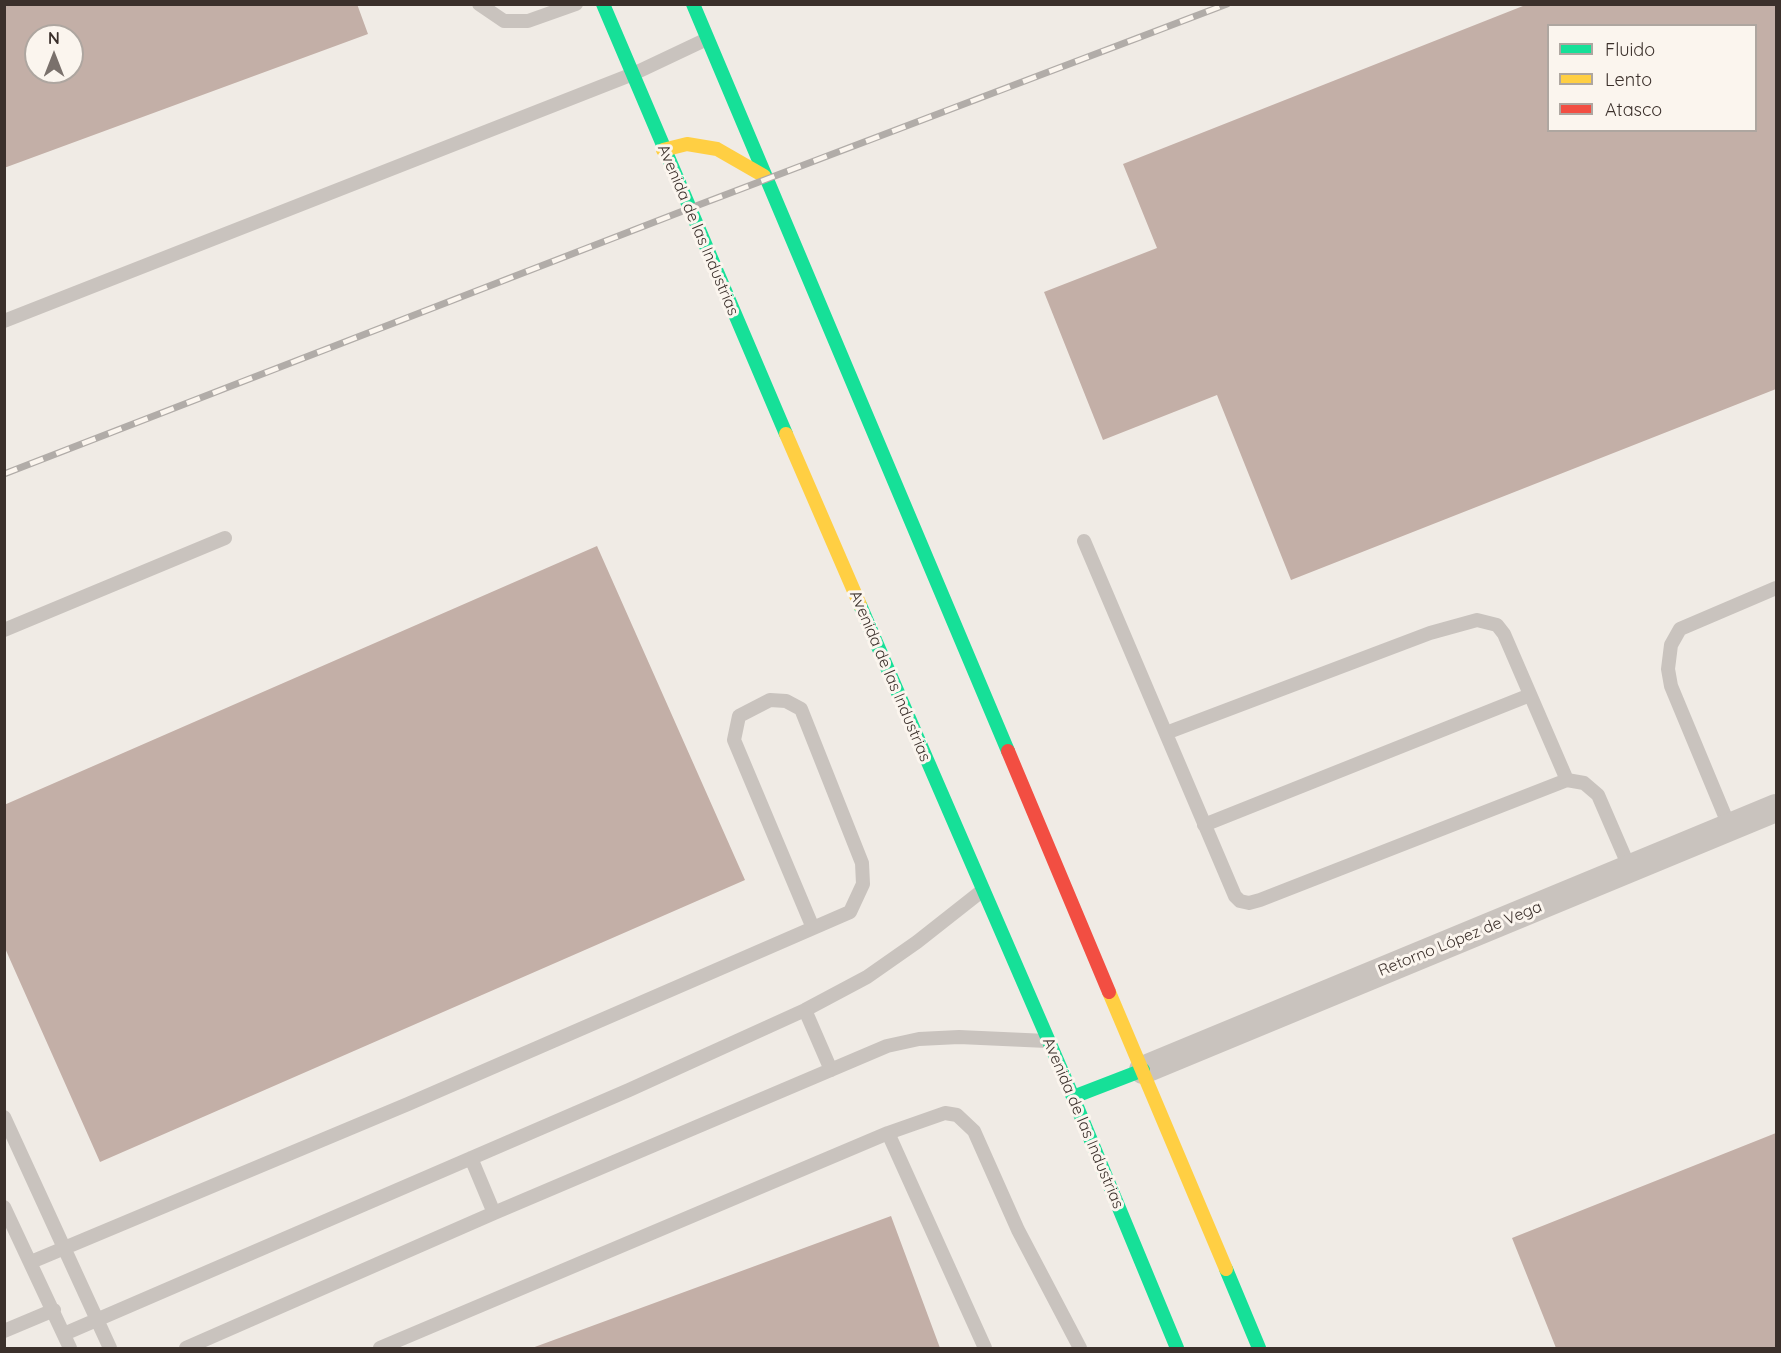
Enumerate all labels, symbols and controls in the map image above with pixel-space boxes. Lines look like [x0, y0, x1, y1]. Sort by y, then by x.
north arrow [24, 24, 84, 84]
legend [1547, 24, 1757, 132]
text: N [48, 28, 60, 48]
text: Fluido [1605, 38, 1655, 61]
text: Lento [1605, 68, 1652, 91]
text: Atasco [1605, 98, 1662, 121]
street label: Avenida de las Industrias [653, 142, 743, 318]
street label: Avenida de las Industrias [845, 588, 935, 764]
street label: Retorno López de Vega [1375, 897, 1545, 981]
street label: Avenida de las Industrias [1038, 1035, 1128, 1211]

